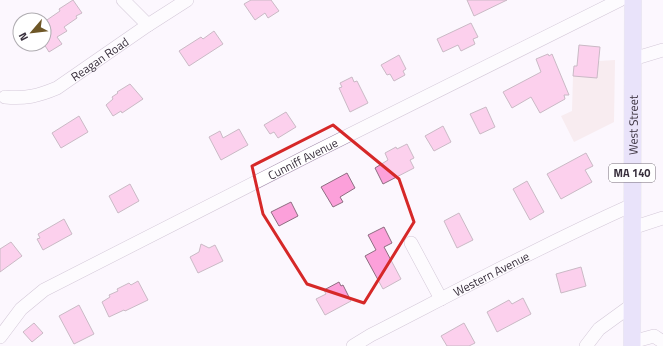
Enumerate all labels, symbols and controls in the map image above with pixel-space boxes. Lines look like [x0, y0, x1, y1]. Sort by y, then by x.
north arrow [12, 12, 52, 52]
text: N [14, 30, 32, 44]
street label: Reagan Road [67, 32, 132, 85]
street label: West Street [623, 94, 642, 155]
street label: Cunniff Avenue [264, 133, 341, 184]
road number: MA 140 [609, 164, 655, 182]
street label: Western Avenue [450, 246, 532, 301]

